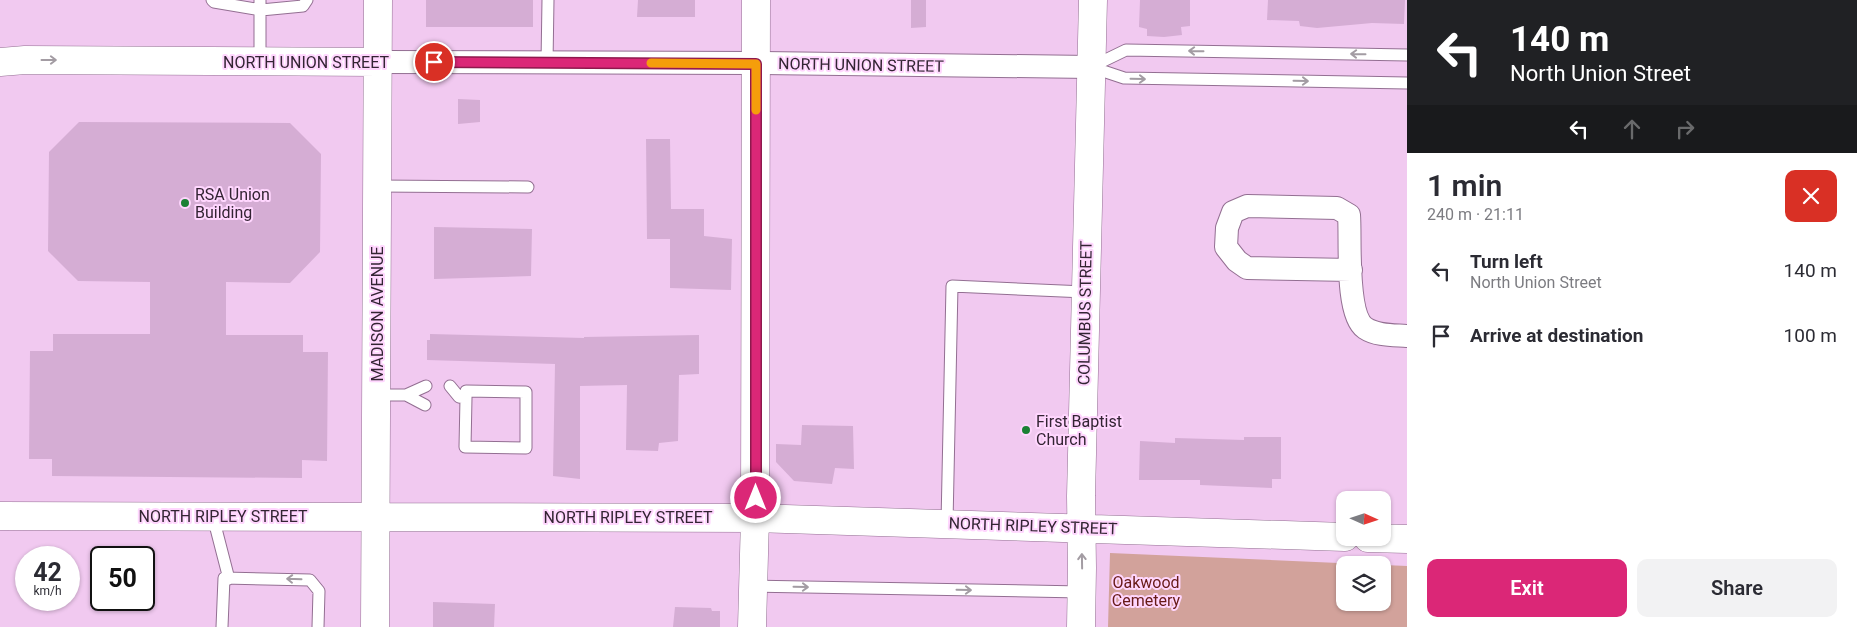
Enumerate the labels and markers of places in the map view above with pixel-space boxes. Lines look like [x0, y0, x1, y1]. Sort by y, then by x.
pin [413, 41, 455, 83]
place label: RSA Union Building [195, 185, 270, 222]
marker: RSA Union Building [179, 197, 191, 209]
place label: First Baptist Church [1036, 412, 1122, 449]
marker: First Baptist Church [1020, 424, 1032, 436]

